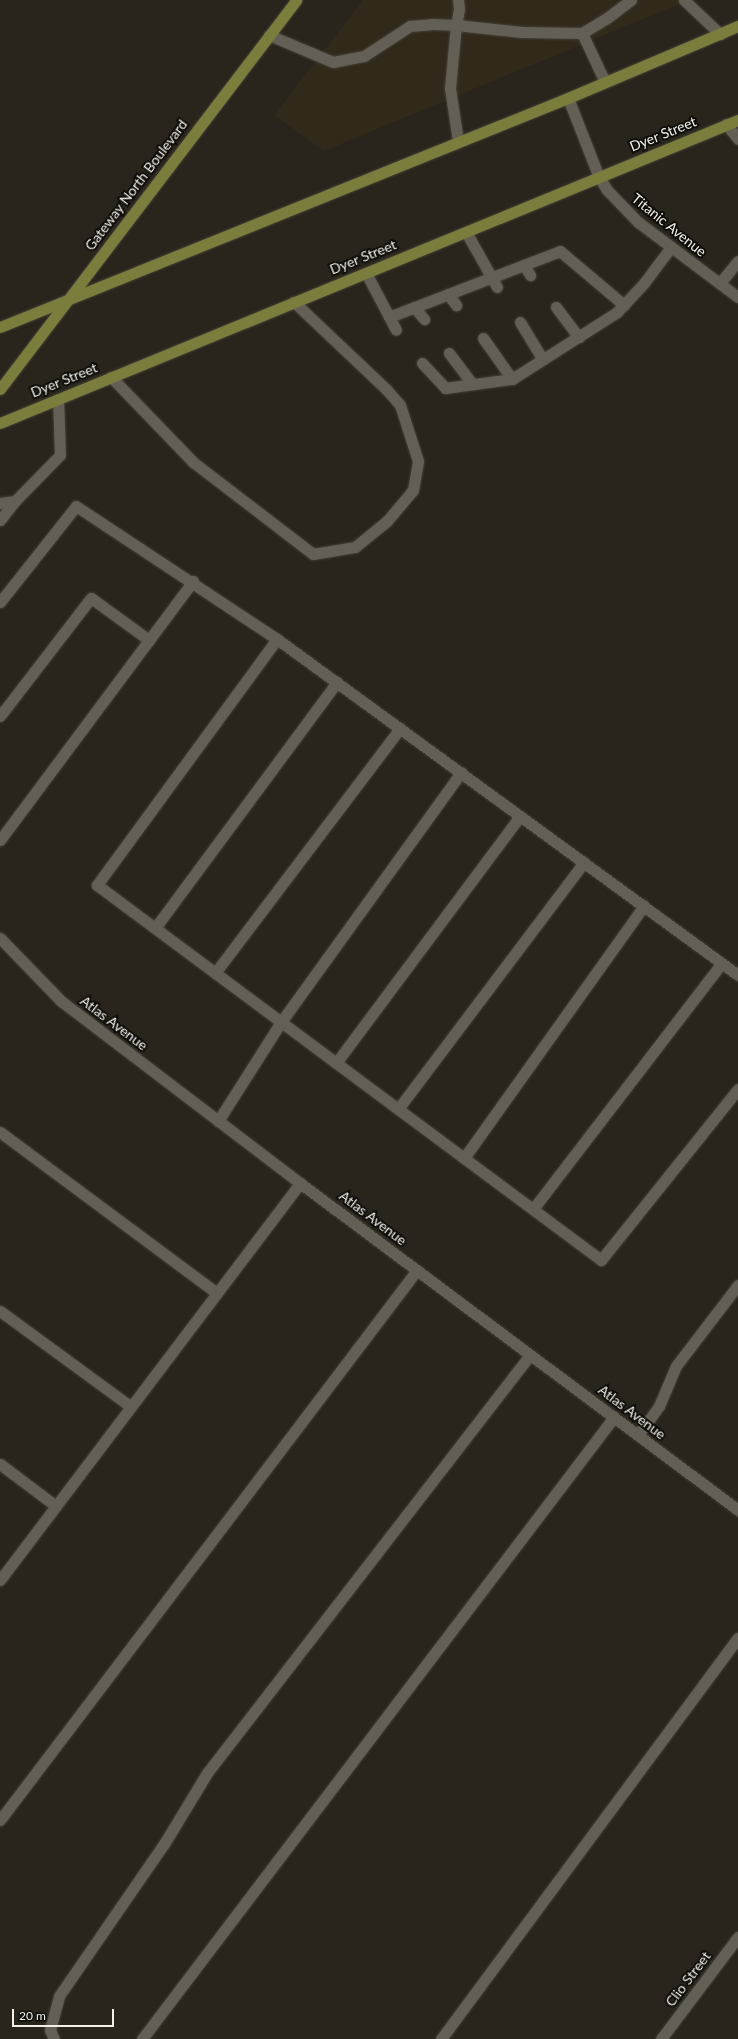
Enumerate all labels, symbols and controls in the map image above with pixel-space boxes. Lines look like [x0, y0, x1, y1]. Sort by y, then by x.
street label: Dyer Street [627, 113, 699, 155]
street label: Gateway North Boulevard [81, 116, 191, 254]
street label: Titanic Avenue [628, 190, 710, 260]
street label: Dyer Street [327, 236, 399, 278]
street label: Dyer Street [28, 359, 100, 401]
street label: Atlas Avenue [77, 992, 151, 1054]
street label: Atlas Avenue [336, 1187, 410, 1249]
street label: Atlas Avenue [595, 1381, 669, 1443]
street label: Clio Street [662, 1948, 714, 2010]
scale bar [14, 2001, 116, 2027]
text: 20 m [19, 2008, 46, 2023]

